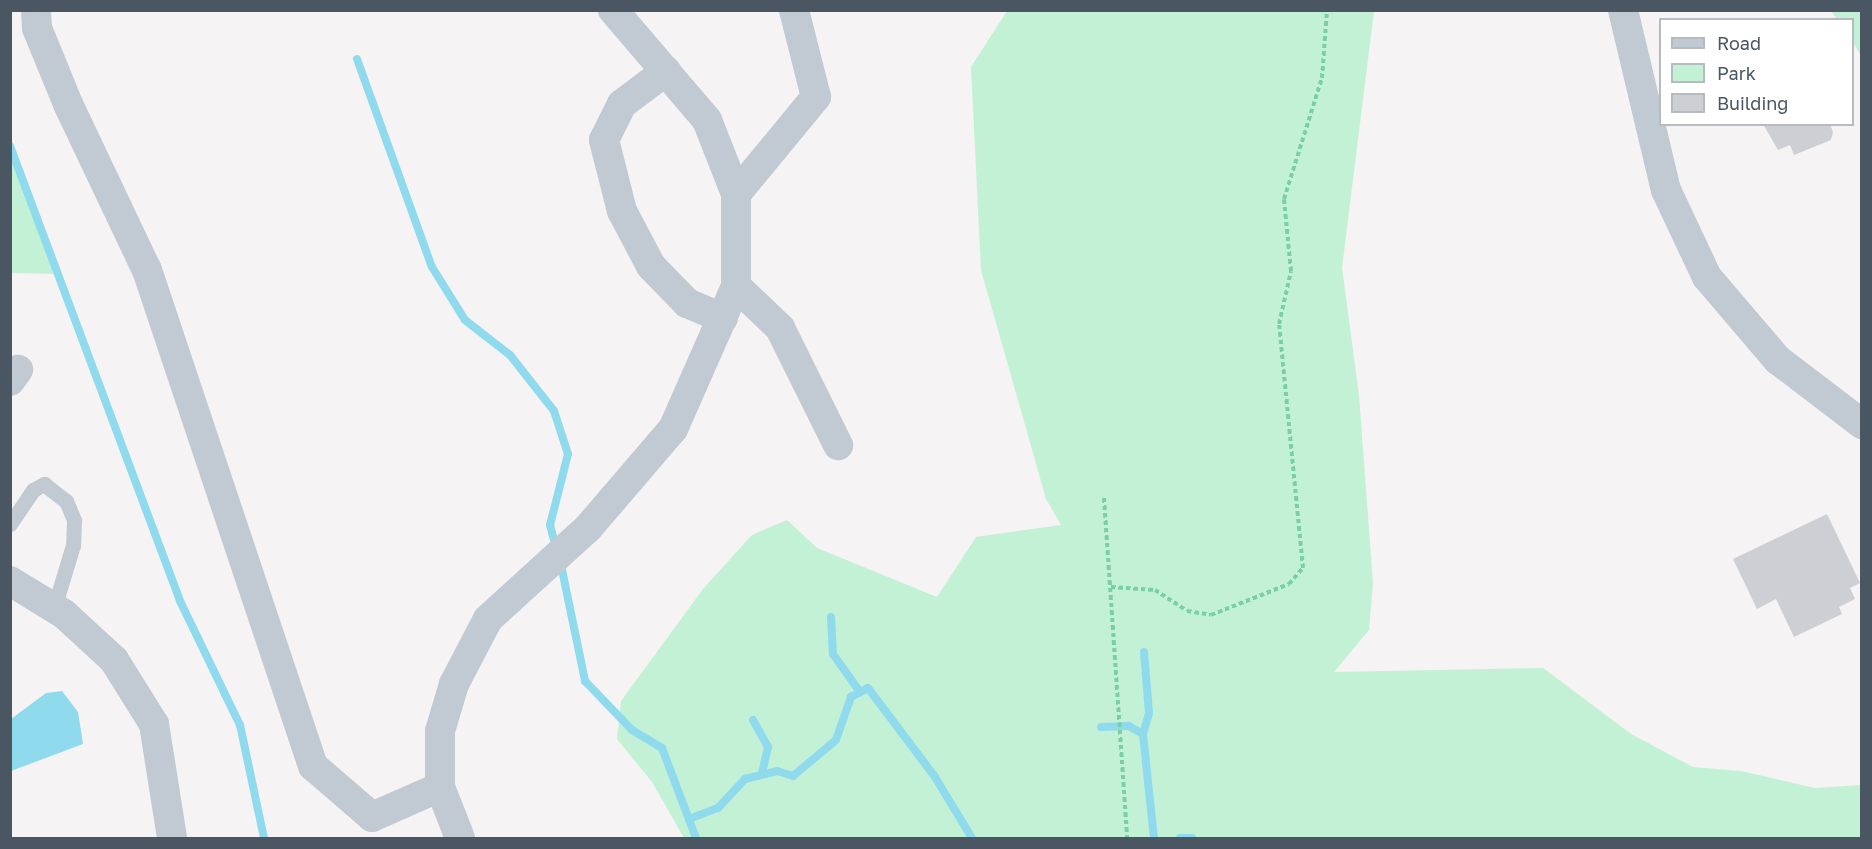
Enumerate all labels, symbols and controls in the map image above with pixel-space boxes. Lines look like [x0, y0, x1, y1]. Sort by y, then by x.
legend [1659, 18, 1854, 126]
text: Road [1717, 32, 1761, 54]
text: Park [1717, 62, 1756, 84]
text: Building [1717, 92, 1788, 114]

